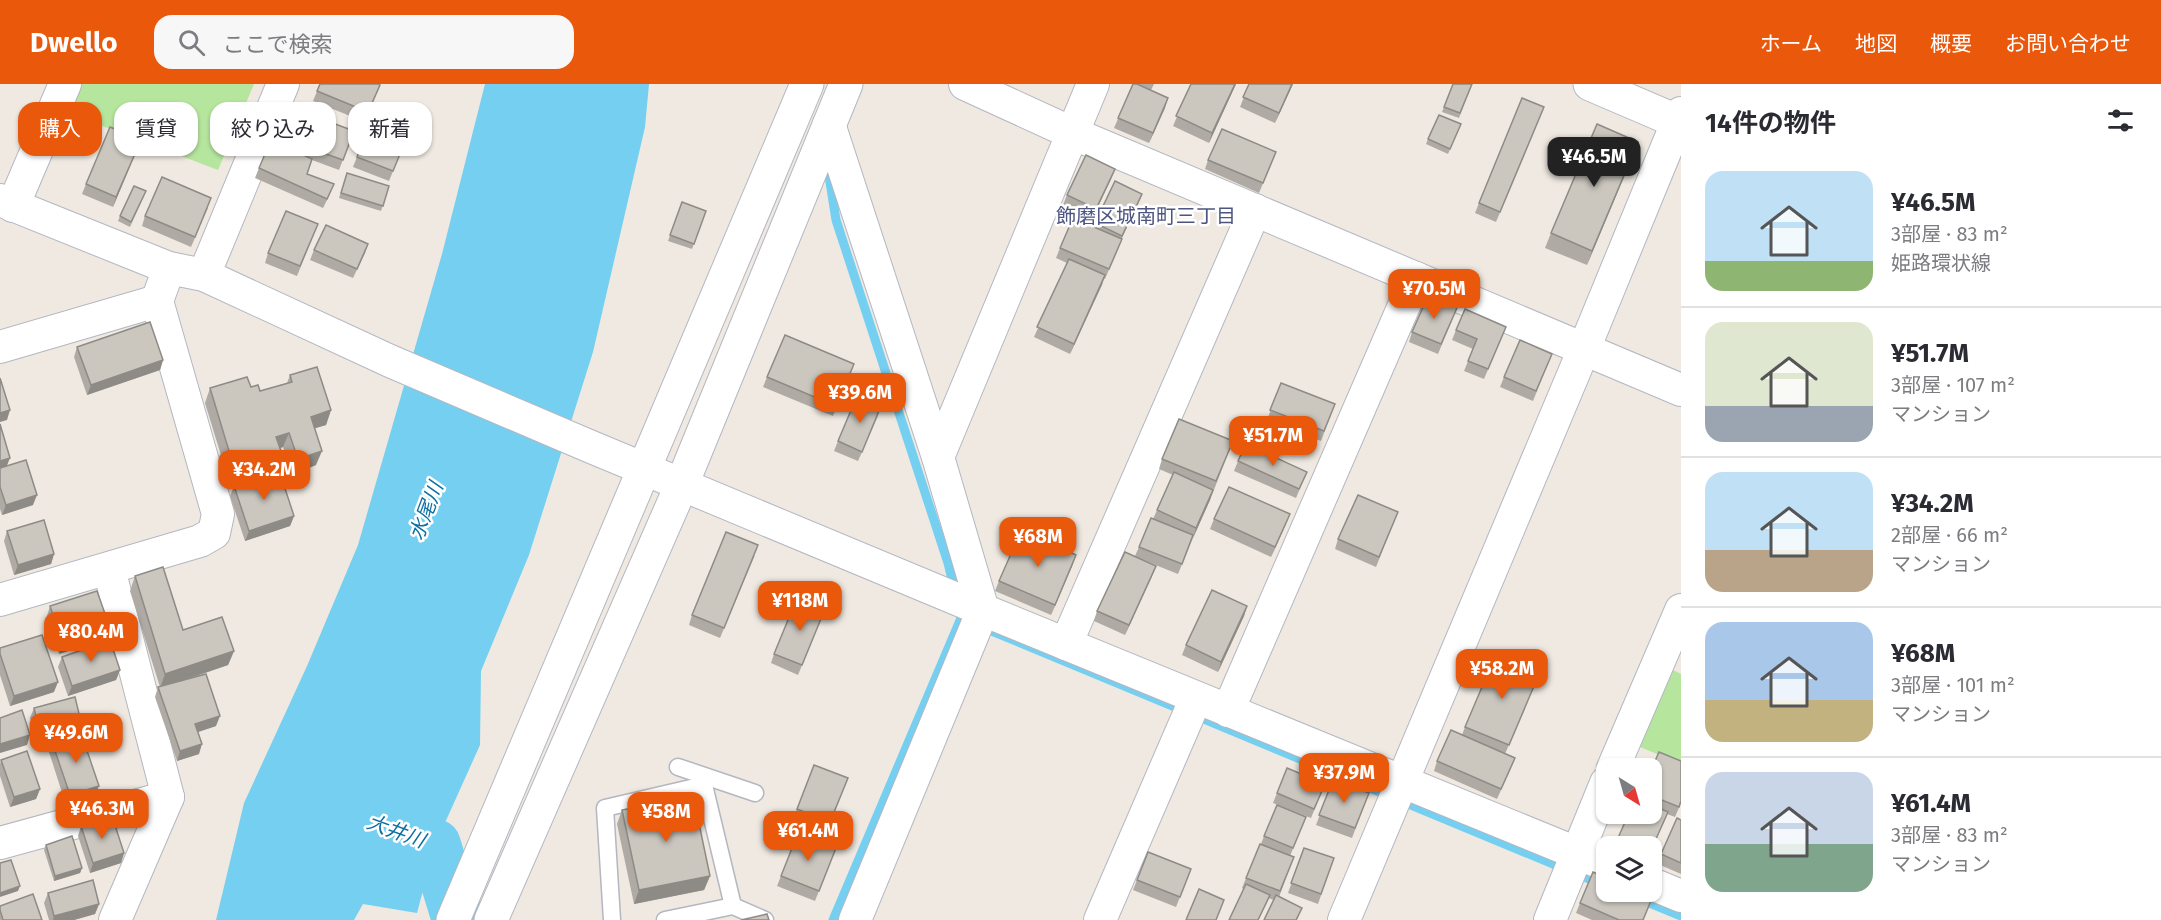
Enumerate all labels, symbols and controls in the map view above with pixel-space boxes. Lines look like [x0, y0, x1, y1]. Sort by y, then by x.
search box [154, 15, 574, 69]
text: Dwello [30, 26, 118, 59]
icon: search [175, 26, 208, 59]
text: ここで検索 [223, 31, 333, 58]
text: ホーム [1760, 31, 1822, 57]
text: 地図 [1855, 31, 1897, 57]
text: 概要 [1930, 31, 1972, 57]
text: お問い合わせ [2005, 31, 2131, 57]
chip: 購入 [18, 102, 102, 156]
chip: 賃貸 [114, 102, 198, 156]
chip: 絞り込み [210, 102, 336, 156]
chip: 新着 [348, 102, 432, 156]
icon: filters [2104, 104, 2137, 137]
text: 14件の物件 [1705, 108, 1836, 139]
pin: ¥46.5M [1545, 137, 1643, 188]
text: ¥46.5M [1562, 144, 1626, 168]
text: ¥46.5M [1891, 187, 1975, 218]
icon: home [1753, 195, 1825, 267]
district label: 飾磨区城南町三丁目 [1056, 204, 1236, 228]
text: 3部屋 · 83 m² [1891, 222, 2008, 246]
text: 姫路環状線 [1891, 251, 1991, 275]
pin: ¥70.5M [1385, 269, 1483, 320]
text: ¥70.5M [1402, 276, 1466, 300]
text: ¥51.7M [1891, 338, 1969, 369]
icon: home [1753, 346, 1825, 418]
pin: ¥39.6M [811, 373, 909, 424]
text: 3部屋 · 107 m² [1891, 373, 2015, 397]
text: ¥39.6M [828, 380, 892, 404]
text: マンション [1891, 402, 1991, 426]
pin: ¥51.7M [1224, 416, 1322, 467]
text: ¥51.7M [1243, 423, 1303, 447]
pin: ¥34.2M [215, 450, 313, 501]
text: ¥34.2M [232, 457, 296, 481]
water label: 水尾川 [404, 477, 449, 543]
text: ¥34.2M [1891, 488, 1974, 519]
icon: home [1753, 496, 1825, 568]
pin: ¥68M [1002, 517, 1074, 568]
text: 2部屋 · 66 m² [1891, 523, 2008, 547]
text: ¥68M [1013, 524, 1063, 548]
text: マンション [1891, 552, 1991, 576]
pin: ¥118M [758, 581, 842, 632]
text: ¥118M [772, 588, 828, 612]
pin: ¥80.4M [42, 612, 140, 663]
text: ¥80.4M [58, 619, 124, 643]
text: ¥68M [1891, 638, 1955, 669]
icon: home [1753, 646, 1825, 718]
pin: ¥58.2M [1453, 649, 1551, 700]
text: ¥58.2M [1470, 656, 1534, 680]
text: 3部屋 · 101 m² [1891, 673, 2015, 697]
text: マンション [1891, 702, 1991, 726]
pin: ¥49.6M [27, 713, 125, 764]
text: ¥49.6M [44, 720, 108, 744]
pin: ¥37.9M [1295, 753, 1393, 804]
north arrow [1596, 758, 1662, 824]
map controls [1596, 758, 1662, 902]
text: ¥37.9M [1313, 760, 1375, 784]
text: ¥61.4M [1891, 788, 1971, 819]
pin: ¥46.3M [53, 789, 151, 840]
pin: ¥58M [630, 792, 702, 843]
text: ¥46.3M [70, 796, 134, 820]
icon: home [1753, 796, 1825, 868]
text: ¥58M [641, 799, 691, 823]
water label: 大井川 [364, 809, 430, 853]
pin: ¥61.4M [759, 811, 857, 862]
text: ¥61.4M [777, 818, 839, 842]
text: 3部屋 · 83 m² [1891, 823, 2008, 847]
button: layers [1596, 836, 1662, 902]
text: マンション [1891, 852, 1991, 876]

